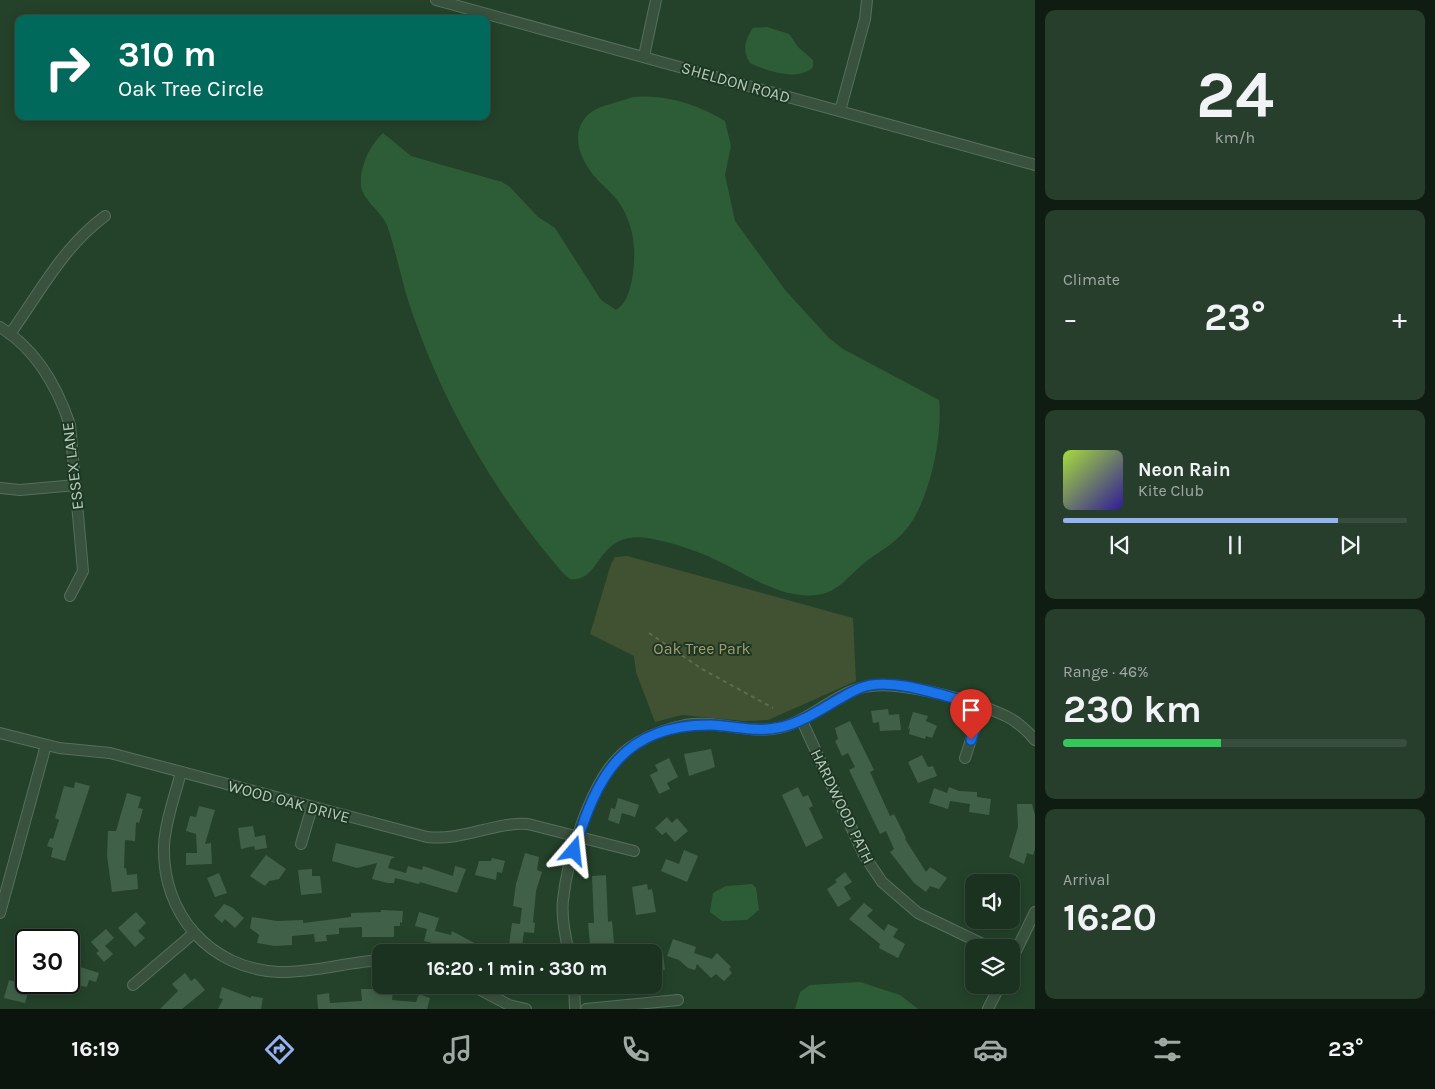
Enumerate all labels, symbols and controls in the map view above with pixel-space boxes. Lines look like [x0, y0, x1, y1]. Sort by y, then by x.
text: 310 m [118, 34, 216, 75]
icon: right [35, 35, 100, 100]
text: 24 [1196, 57, 1274, 133]
street label: SHELDON ROAD [679, 58, 792, 107]
text: Oak Tree Circle [118, 76, 264, 102]
text: km/h [1215, 128, 1255, 147]
text: Climate [1063, 270, 1120, 289]
text: 23° [1204, 295, 1266, 340]
text: − [1063, 302, 1078, 335]
text: + [1392, 302, 1407, 335]
street label: ESSEX LANE [58, 421, 87, 511]
text: Neon Rain [1138, 459, 1231, 481]
text: Kite Club [1138, 481, 1204, 500]
icon: previous [1106, 531, 1134, 559]
icon: pause [1221, 531, 1249, 559]
icon: next [1336, 531, 1364, 559]
park label: Oak Tree Park [653, 639, 751, 658]
text: Range · 46% [1063, 662, 1149, 681]
text: 230 km [1063, 687, 1202, 732]
pin [950, 689, 992, 740]
icon: arrive [957, 696, 985, 724]
street label: HARDWOOD PATH [807, 746, 878, 867]
street label: WOOD OAK DRIVE [226, 776, 352, 827]
position arrow [547, 824, 599, 876]
text: Arrival [1063, 870, 1110, 889]
map controls [965, 874, 1020, 994]
button: sound [965, 874, 1020, 929]
text: 16:20 [1063, 895, 1157, 940]
speed limit sign: 30 [15, 929, 80, 994]
button: layers [965, 939, 1020, 994]
text: 16:20 · 1 min · 330 m [427, 958, 607, 980]
icon: directions [262, 1032, 297, 1067]
icon: music [440, 1032, 475, 1067]
icon: phone [618, 1032, 653, 1067]
icon: climate [795, 1032, 830, 1067]
icon: car [973, 1032, 1008, 1067]
icon: filters [1150, 1032, 1185, 1067]
text: 16:19 [71, 1036, 120, 1062]
text: 23° [1328, 1036, 1364, 1062]

